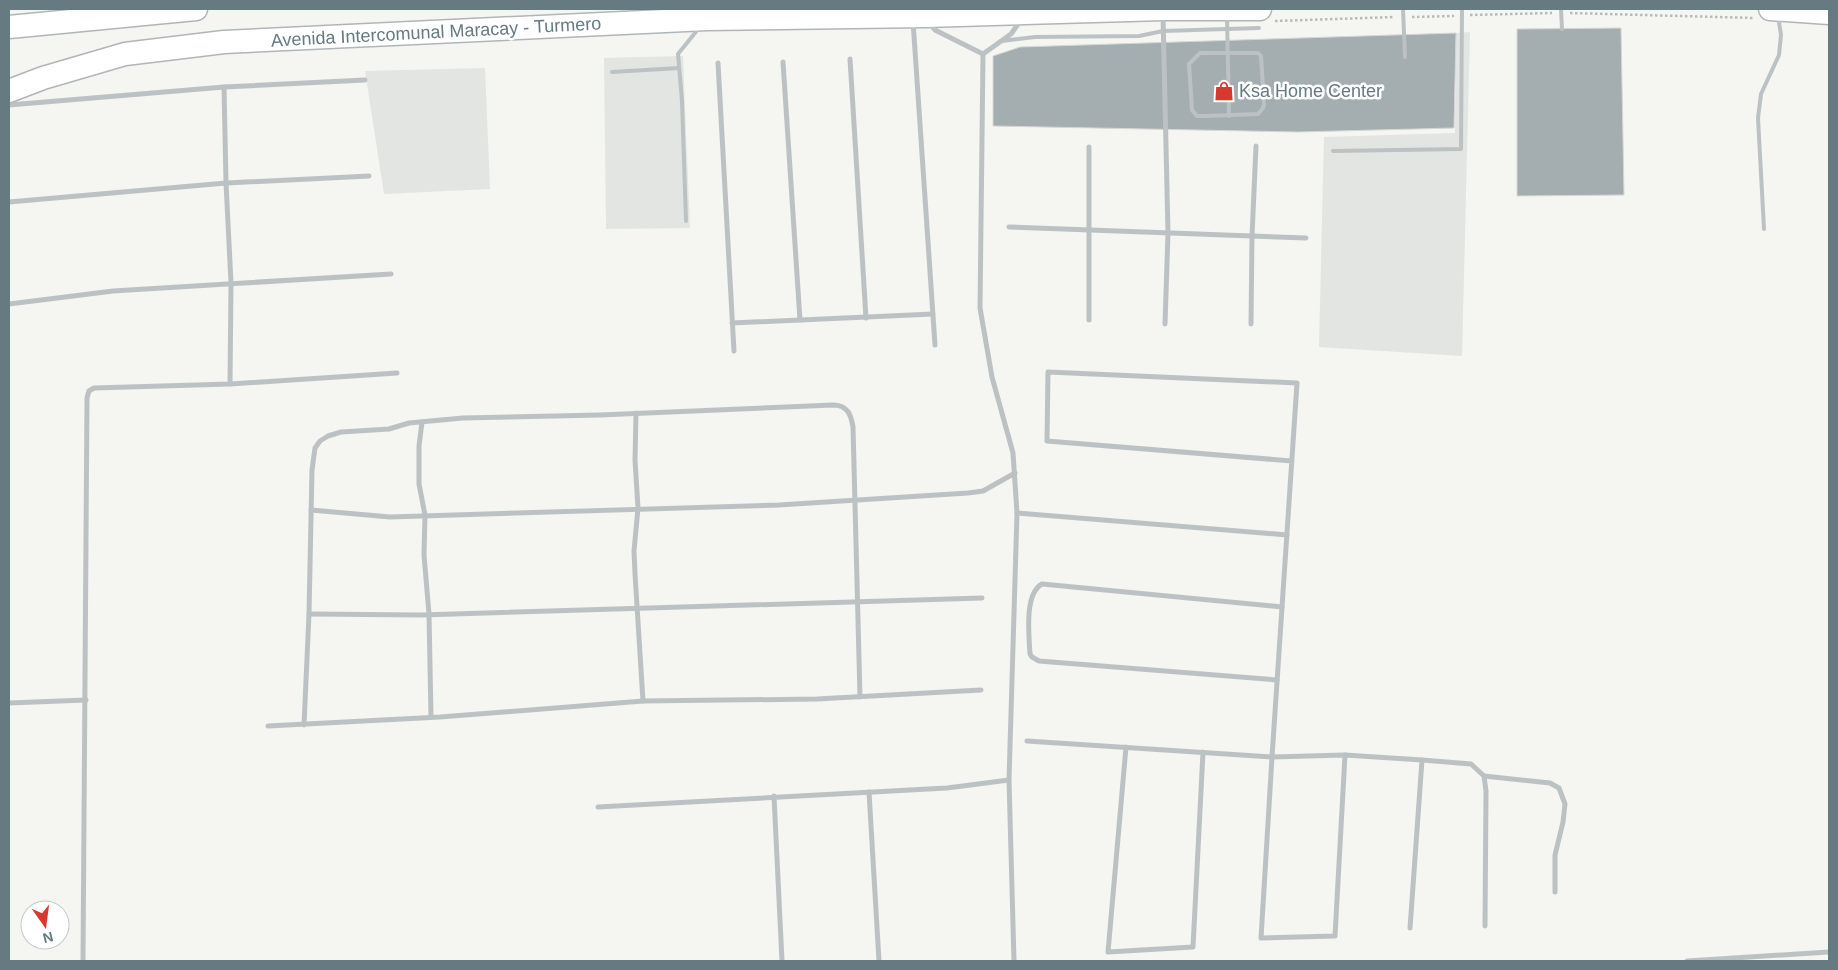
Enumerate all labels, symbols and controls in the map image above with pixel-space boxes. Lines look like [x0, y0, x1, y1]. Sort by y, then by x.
street label: Avenida Intercomunal Maracay - Turmero [270, 13, 602, 51]
shop icon: Ksa Home Center [1213, 80, 1235, 102]
place label: Ksa Home Center [1239, 81, 1382, 101]
north arrow [20, 900, 70, 950]
text: N [41, 929, 55, 947]

